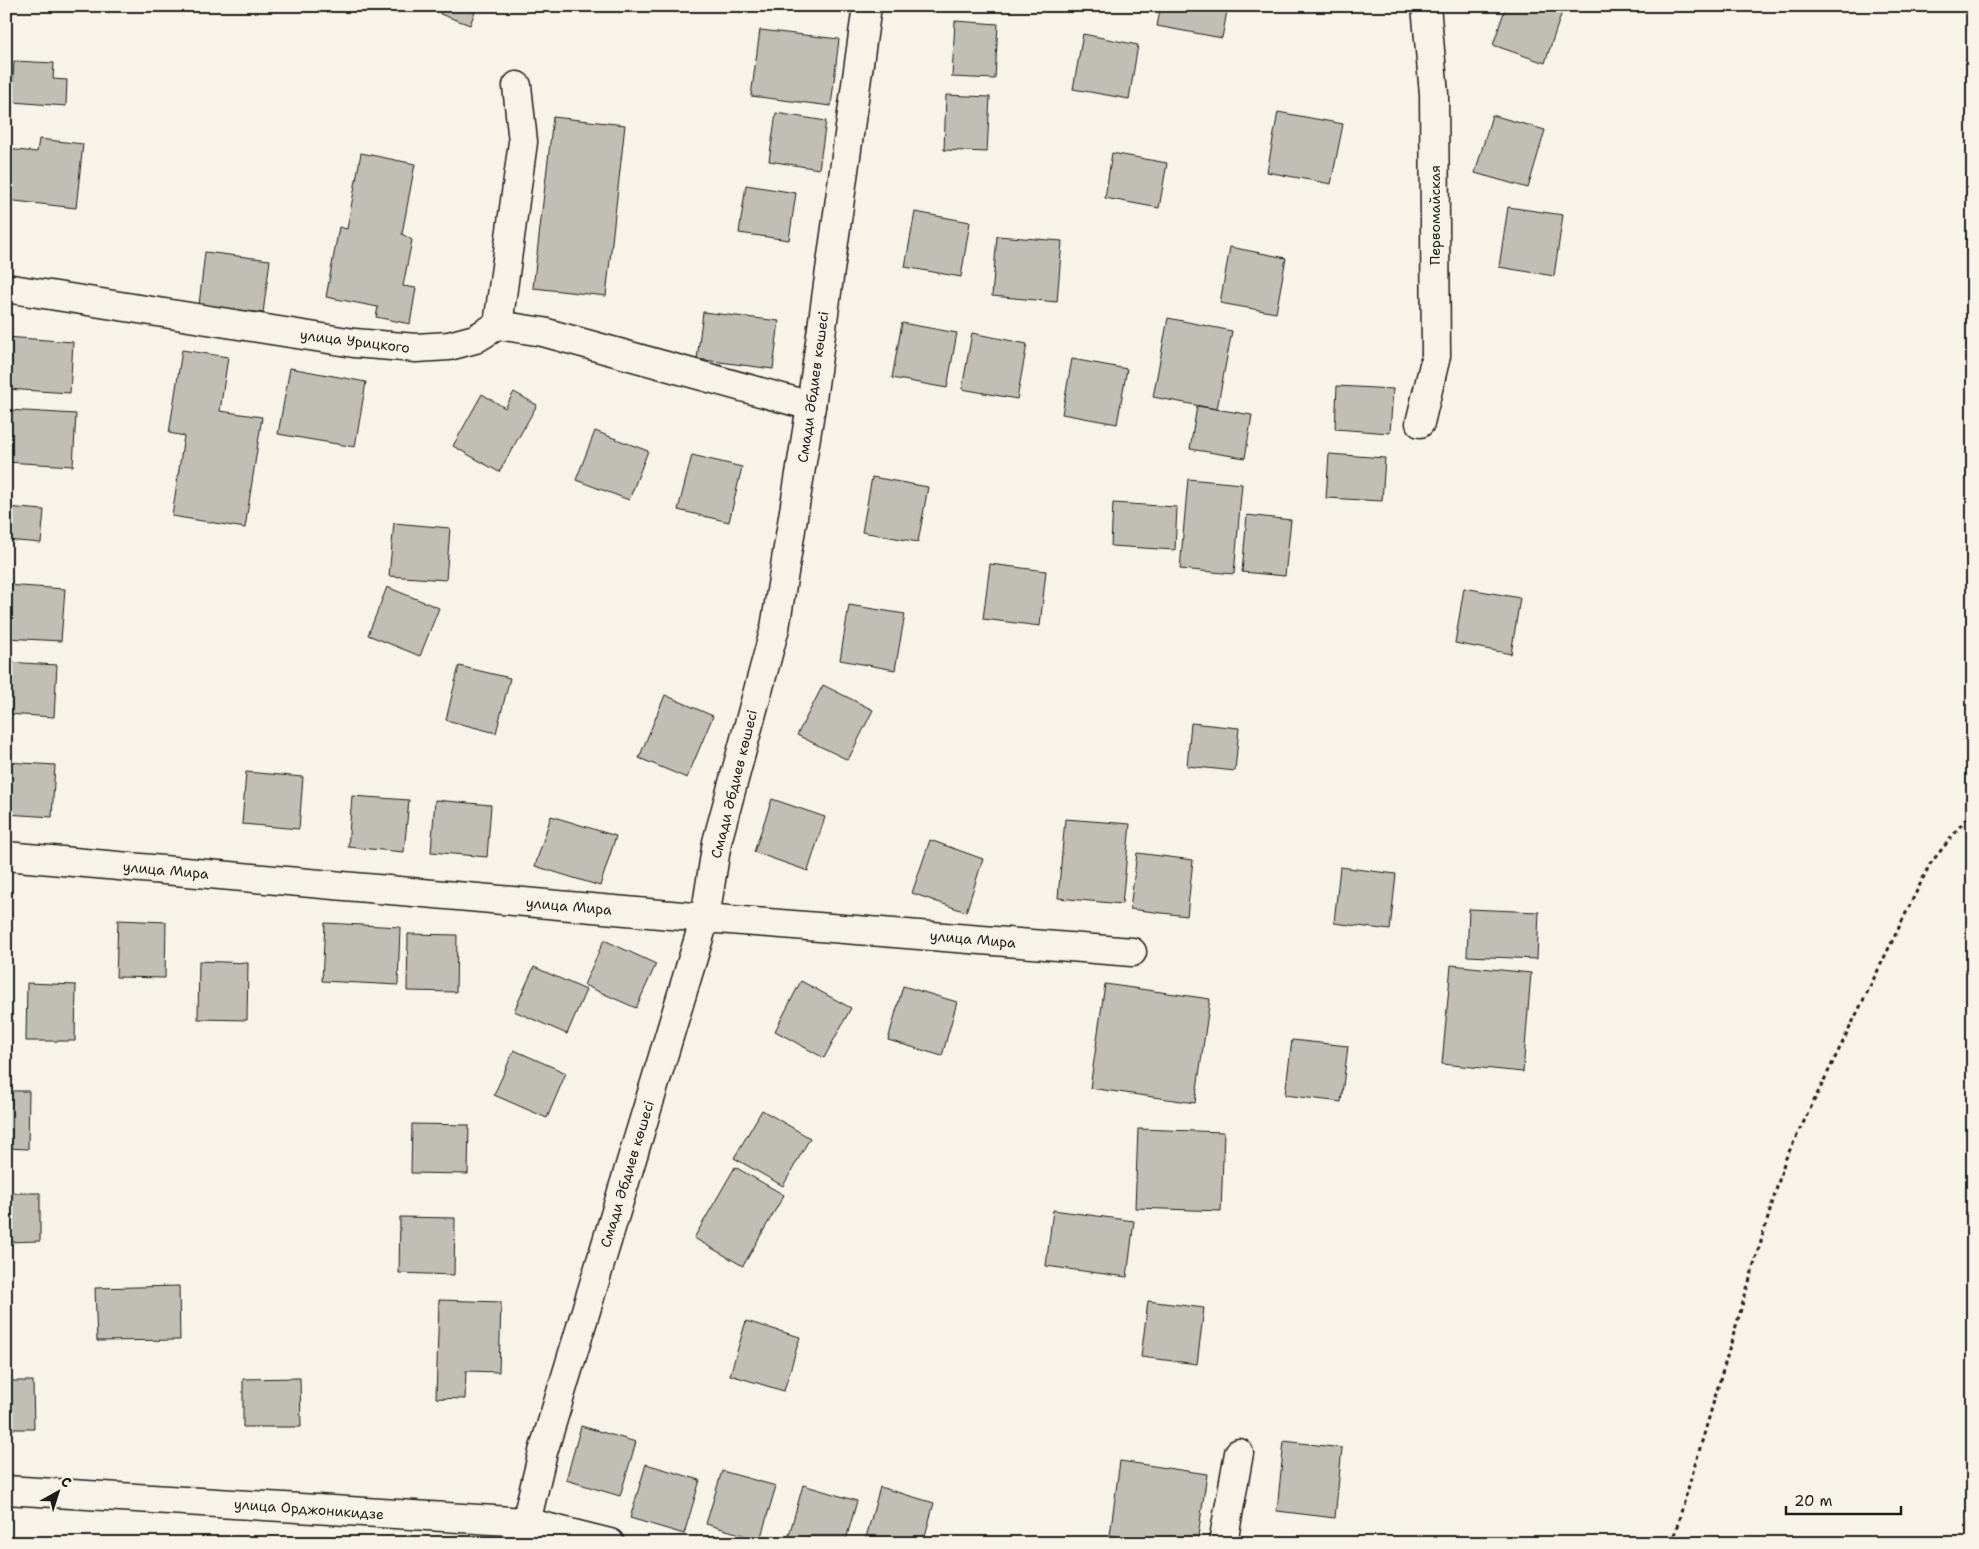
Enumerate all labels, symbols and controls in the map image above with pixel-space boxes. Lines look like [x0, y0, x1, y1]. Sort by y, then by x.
street label: Первомайская [1426, 165, 1444, 265]
street label: Смади Әбдиев көшесі [793, 310, 833, 464]
street label: улица Урицкого [299, 325, 411, 357]
street label: Смади Әбдиев көшесі [707, 708, 761, 860]
street label: улица Мира [122, 857, 210, 883]
street label: улица Мира [525, 893, 613, 919]
street label: улица Мира [929, 926, 1017, 952]
street label: Смади Әбдиев көшесі [596, 1098, 658, 1250]
north arrow [32, 1466, 82, 1516]
text: С [57, 1472, 75, 1492]
scale bar [1786, 1484, 1902, 1516]
text: 20 m [1794, 1491, 1833, 1511]
street label: улица Орджоникидзе [233, 1495, 385, 1523]

